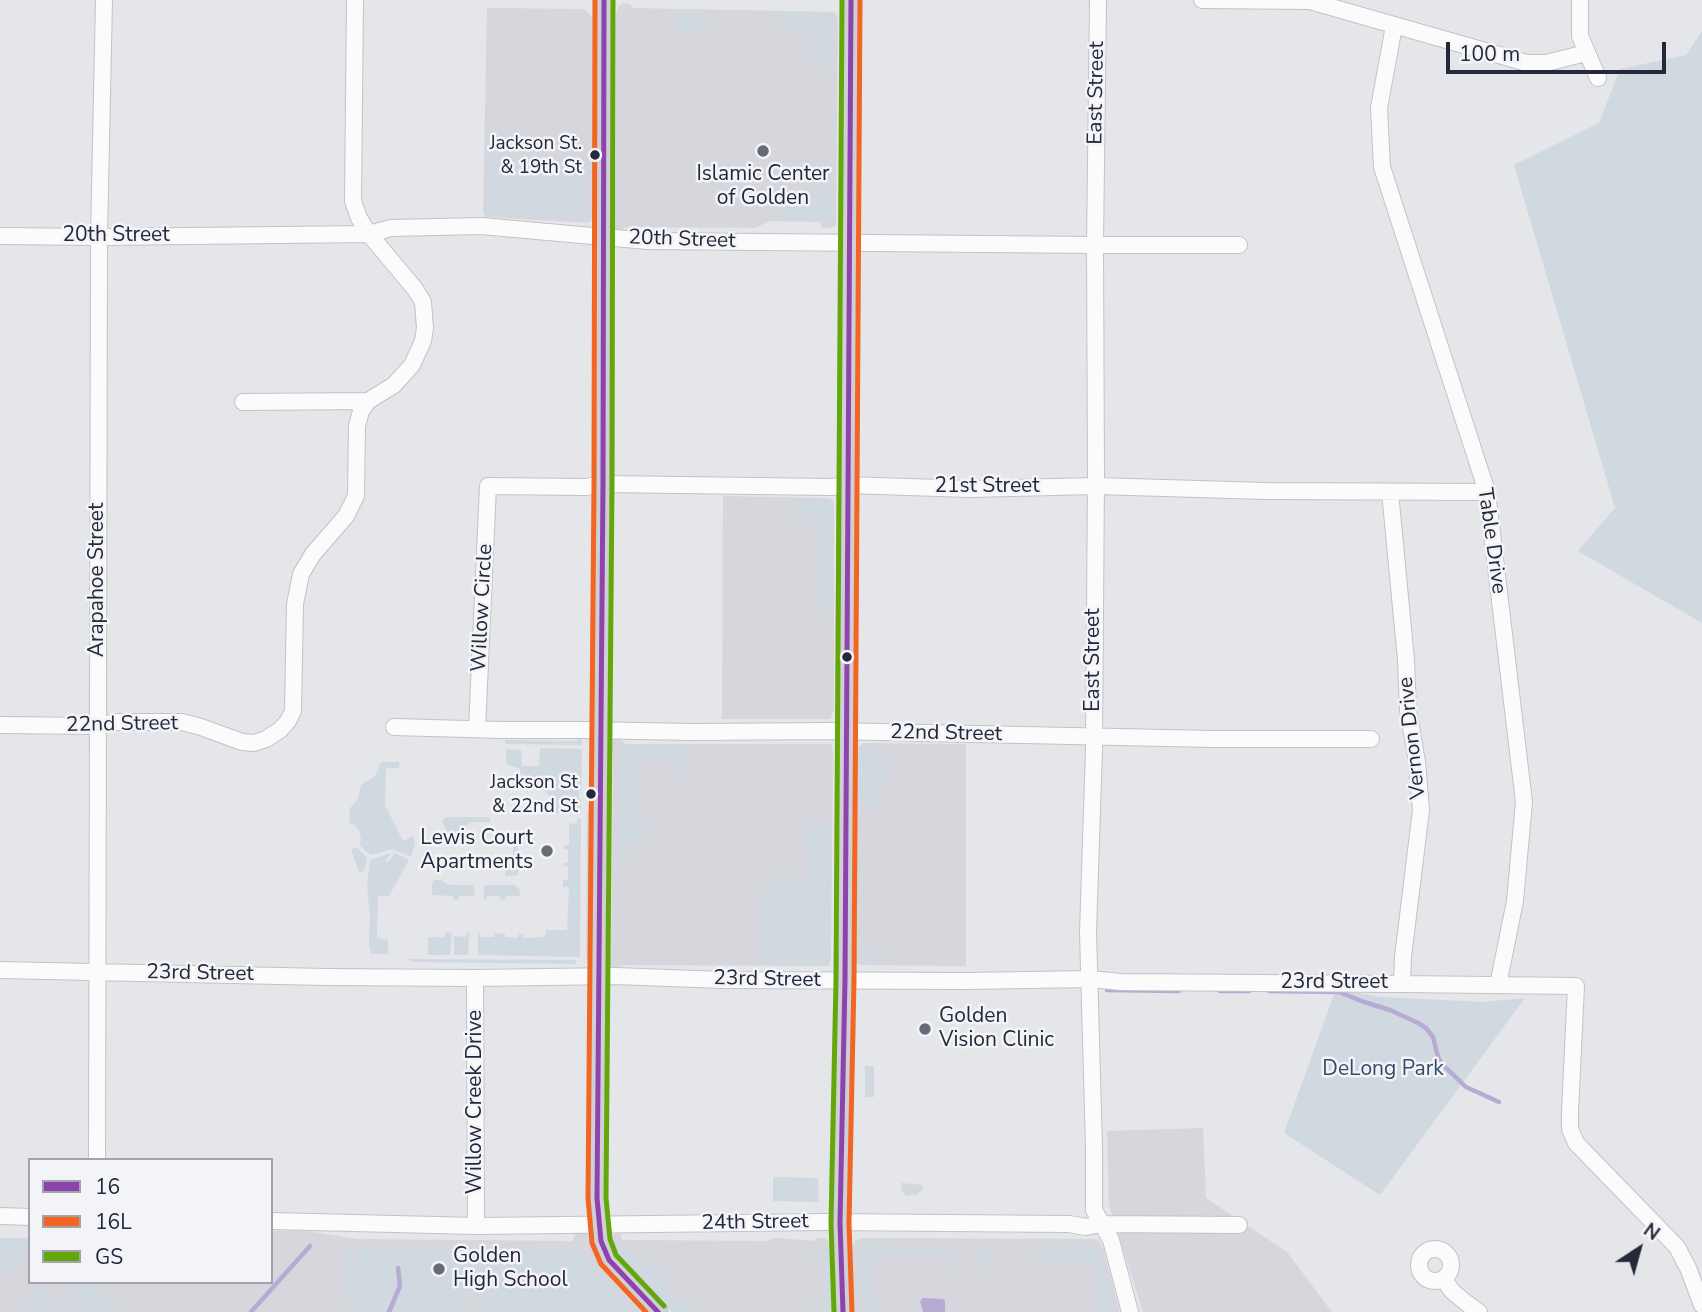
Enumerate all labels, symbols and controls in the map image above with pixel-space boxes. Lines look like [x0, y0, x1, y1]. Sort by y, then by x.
scale bar [1450, 28, 1670, 72]
text: 100 m [1459, 40, 1520, 68]
street label: East Street [1084, 41, 1110, 145]
place label: Jackson St. & 19th St [489, 133, 582, 177]
marker: Islamic Center of Golden [755, 143, 771, 159]
marker: Jackson St. & 19th St [588, 148, 602, 162]
place label: Islamic Center of Golden [696, 162, 830, 212]
street label: 20th Street [62, 223, 170, 249]
street label: 20th Street [628, 226, 736, 254]
street label: 21st Street [934, 474, 1040, 500]
street label: Table Drive [1471, 486, 1511, 596]
street label: Arapahoe Street [85, 503, 111, 657]
street label: Willow Circle [467, 543, 499, 673]
street label: East Street [1081, 608, 1107, 712]
unlabelled marker [840, 650, 854, 664]
street label: Vernon Drive [1394, 676, 1432, 800]
street label: 22nd Street [66, 711, 178, 739]
street label: 22nd Street [890, 720, 1002, 748]
place label: Jackson St & 22nd St [490, 772, 578, 816]
marker: Jackson St & 22nd St [584, 787, 598, 801]
place label: Lewis Court Apartments [420, 826, 533, 876]
marker: Lewis Court Apartments [539, 843, 555, 859]
street label: 23rd Street [146, 960, 254, 988]
street label: 23rd Street [713, 966, 821, 994]
street label: 23rd Street [1280, 970, 1388, 996]
place label: Golden Vision Clinic [939, 1004, 1054, 1054]
street label: Willow Creek Drive [463, 1010, 489, 1194]
marker: Golden Vision Clinic [917, 1021, 933, 1037]
park label: DeLong Park [1322, 1057, 1444, 1083]
legend [28, 1158, 273, 1284]
text: 16 [95, 1173, 120, 1201]
text: 16L [95, 1208, 132, 1236]
street label: 24th Street [701, 1209, 809, 1237]
north arrow [1604, 1214, 1674, 1284]
text: N [1638, 1217, 1665, 1247]
text: GS [95, 1243, 123, 1271]
place label: Golden High School [453, 1244, 568, 1294]
marker: Golden High School [431, 1261, 447, 1277]

